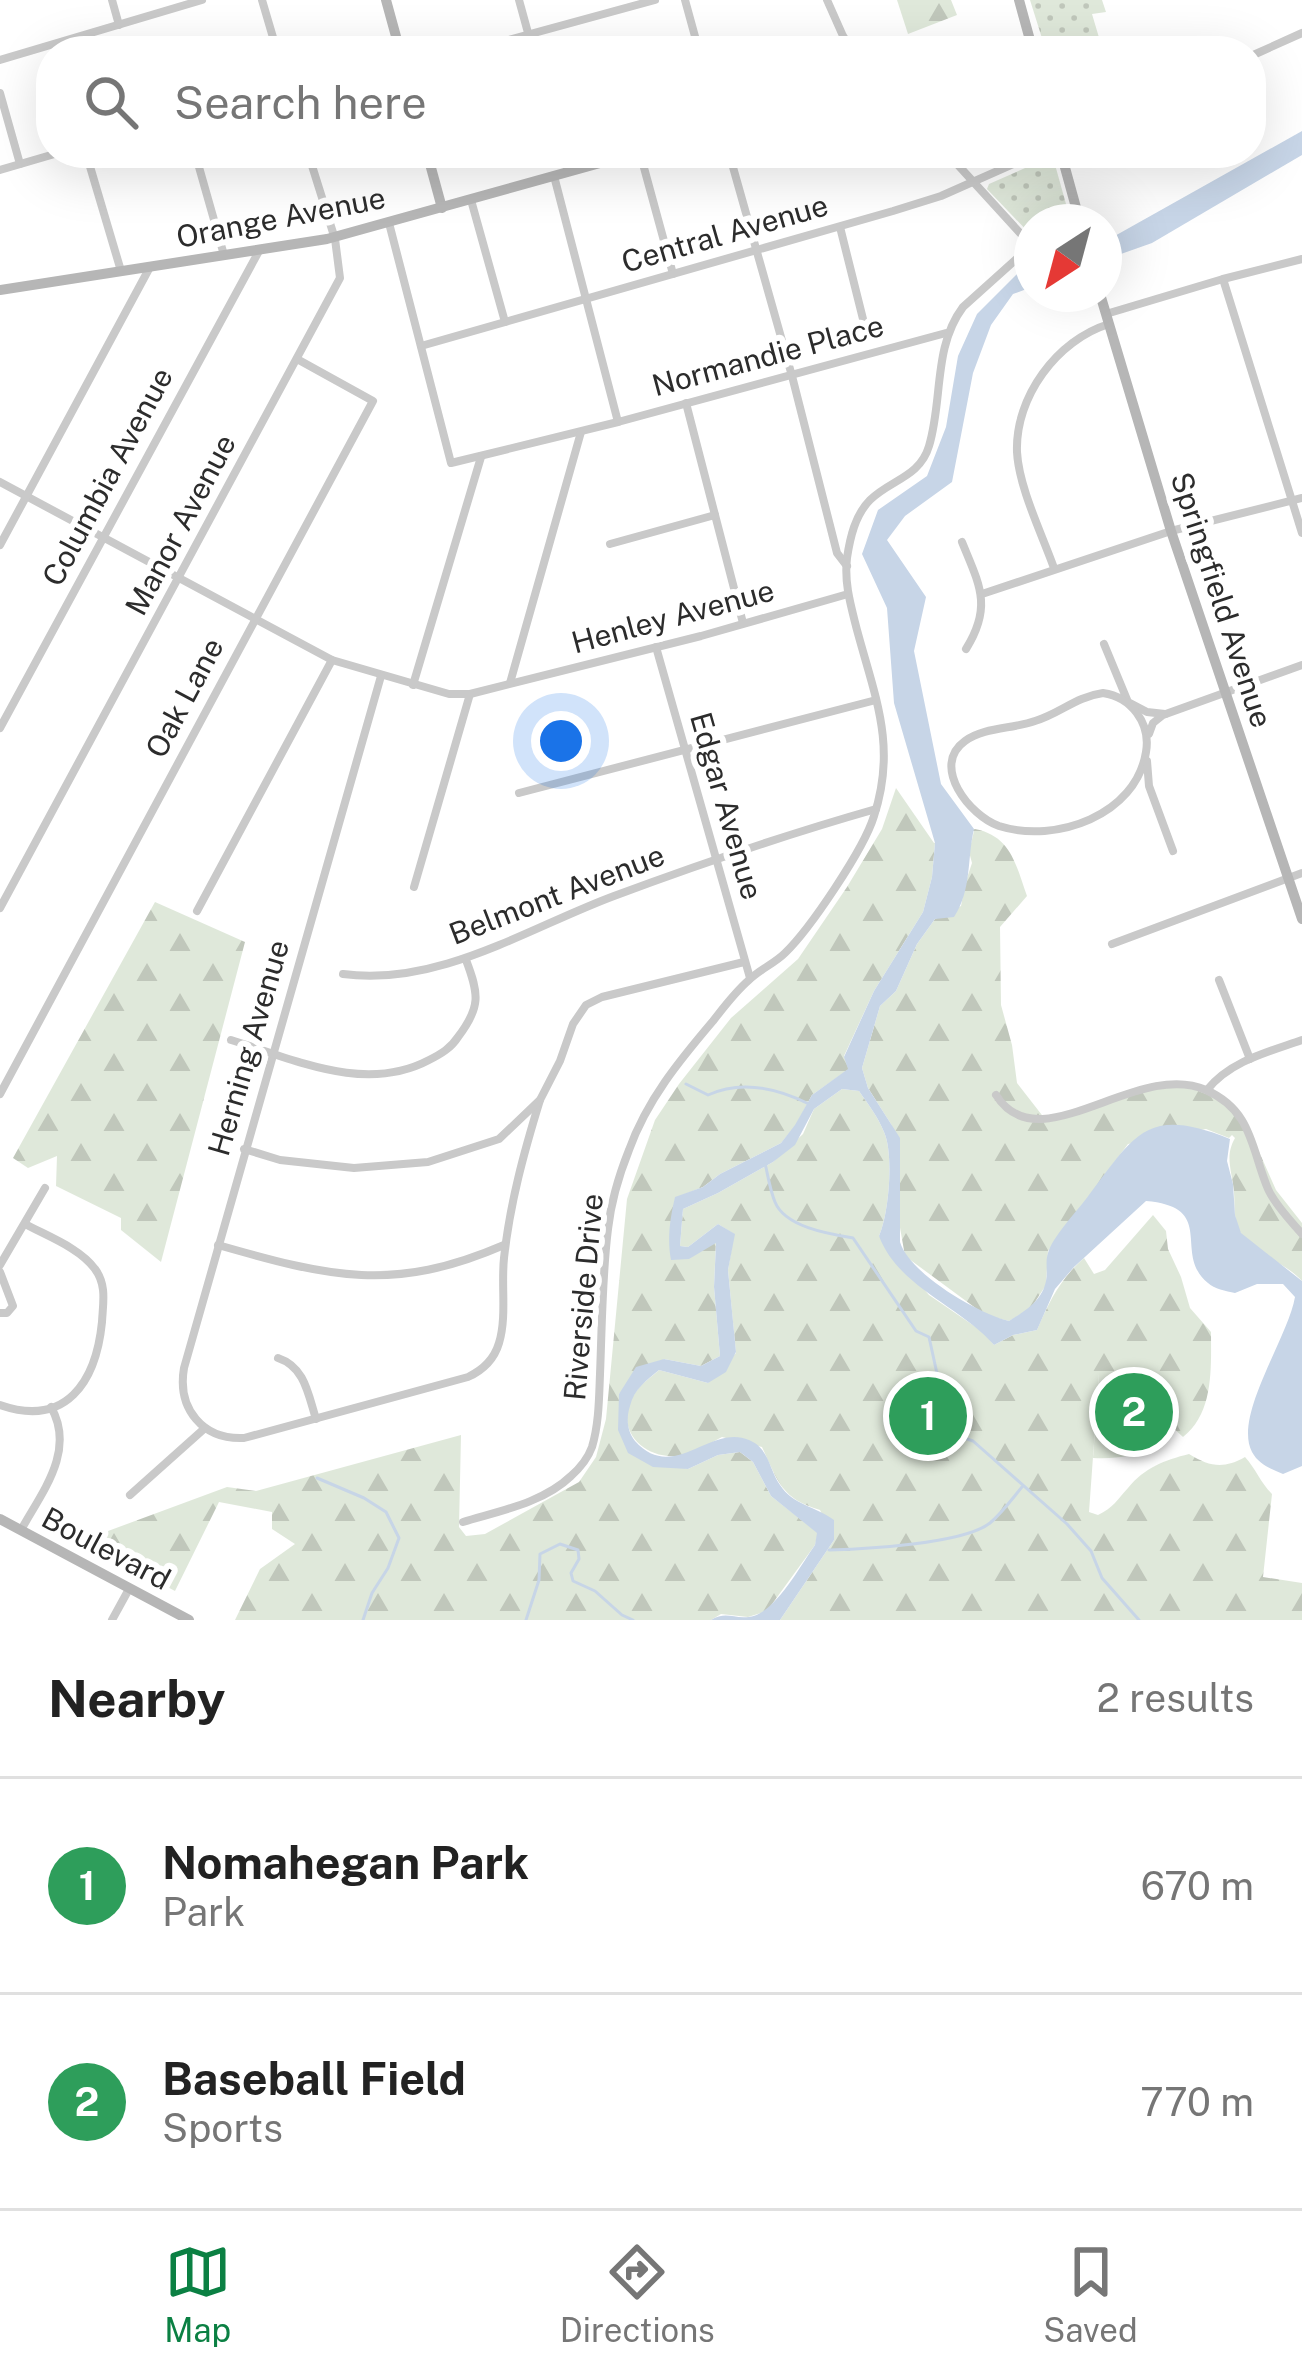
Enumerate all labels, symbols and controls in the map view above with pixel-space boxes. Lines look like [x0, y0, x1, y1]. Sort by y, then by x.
search box [36, 36, 1266, 168]
icon: search [78, 69, 144, 135]
text: Search here [174, 76, 427, 129]
street label: Orange Avenue [173, 179, 388, 255]
street label: Central Avenue [617, 186, 832, 280]
north arrow [1014, 204, 1122, 312]
street label: Normandie Place [648, 307, 888, 403]
street label: Columbia Avenue [34, 361, 180, 592]
street label: Manor Avenue [117, 428, 243, 621]
street label: Springfield Avenue [1164, 468, 1280, 732]
street label: Henley Avenue [567, 572, 778, 660]
street label: Oak Lane [138, 632, 231, 763]
street label: Edgar Avenue [683, 708, 771, 904]
your location [531, 711, 591, 771]
street label: Belmont Avenue [444, 836, 669, 952]
street label: Herning Avenue [200, 936, 296, 1160]
street label: Riverside Drive [556, 1192, 610, 1402]
pin: 2 [1095, 1367, 1173, 1457]
pin: 1 [889, 1371, 967, 1461]
street label: Boulevard [36, 1499, 177, 1597]
text: Nearby [48, 1669, 225, 1728]
text: 2 results [1097, 1675, 1254, 1721]
text: Nomahegan Park [162, 1836, 529, 1889]
text: 1 [79, 1863, 95, 1909]
text: 670 m [1141, 1863, 1254, 1909]
text: Park [162, 1889, 245, 1935]
text: Baseball Field [162, 2052, 466, 2105]
text: 2 [75, 2079, 99, 2125]
text: 770 m [1140, 2079, 1254, 2125]
text: Sports [162, 2105, 283, 2151]
tab: Map [164, 2239, 231, 2349]
tab: Directions [560, 2239, 715, 2349]
tab: Saved [1043, 2239, 1138, 2349]

